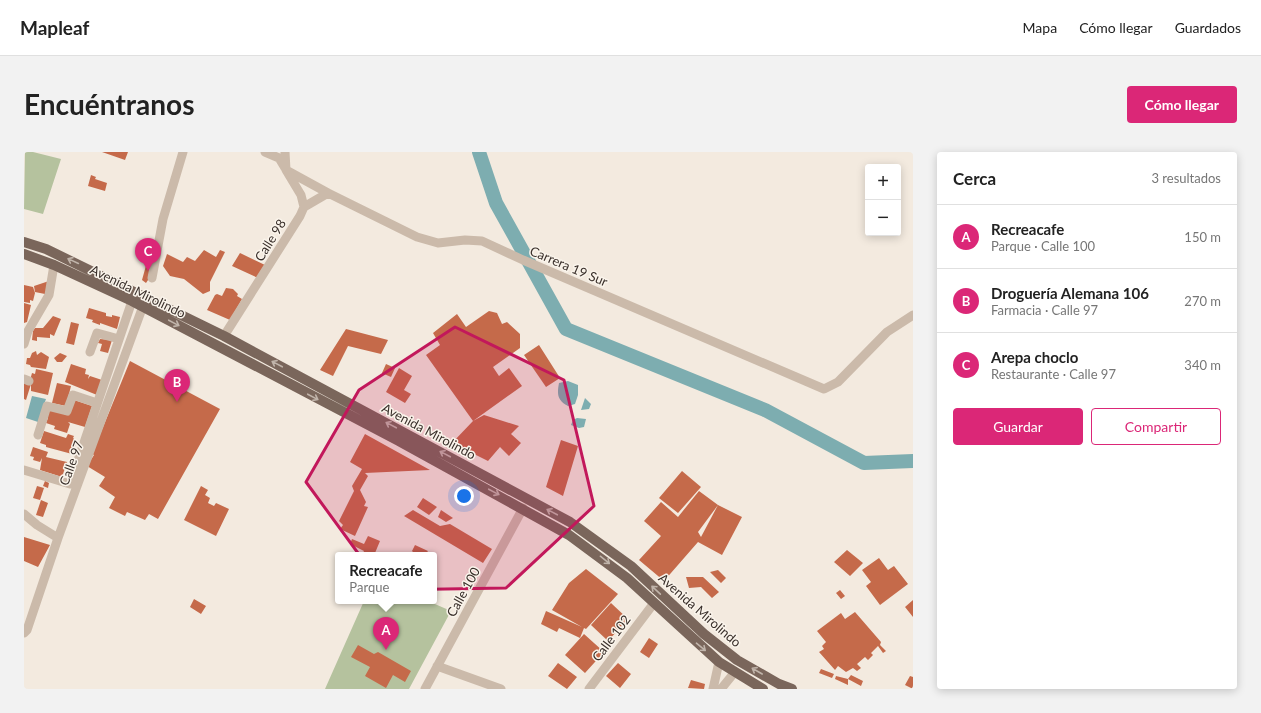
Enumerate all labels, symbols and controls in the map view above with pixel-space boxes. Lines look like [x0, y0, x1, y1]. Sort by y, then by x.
text: Mapleaf [20, 16, 89, 39]
text: Mapa [1023, 19, 1057, 36]
text: Cómo llegar [1079, 19, 1153, 36]
text: Guardados [1175, 19, 1241, 36]
button: Cómo llegar [1127, 86, 1237, 123]
text: Encuéntranos [24, 87, 195, 121]
map controls [865, 164, 901, 236]
button: + [865, 164, 901, 200]
text: Cerca [953, 168, 996, 189]
text: 3 resultados [1151, 170, 1221, 186]
button: − [865, 200, 901, 236]
street label: Calle 98 [251, 216, 289, 264]
text: Recreacafe [991, 220, 1064, 238]
text: A [961, 229, 971, 245]
text: 150 m [1184, 229, 1221, 245]
pin: C [135, 238, 161, 271]
text: Parque · Calle 100 [991, 238, 1095, 254]
street label: Carrera 19 Sur [528, 242, 611, 290]
one-way arrow [67, 257, 79, 264]
street label: Avenida Mirolindo [88, 261, 188, 321]
text: Droguería Alemana 106 [991, 284, 1149, 302]
text: B [962, 293, 970, 309]
text: 270 m [1184, 293, 1221, 309]
text: Farmacia · Calle 97 [991, 302, 1098, 318]
one-way arrow [167, 320, 179, 327]
text: Arepa choclo [991, 348, 1078, 366]
text: C [962, 357, 970, 373]
text: 340 m [1184, 357, 1221, 373]
one-way arrow [271, 359, 283, 367]
text: Restaurante · Calle 97 [991, 366, 1116, 382]
pin: B [164, 369, 190, 402]
one-way arrow [307, 394, 319, 401]
street label: Avenida Mirolindo [379, 399, 479, 463]
button: Guardar [953, 408, 1083, 445]
button: Compartir [1091, 408, 1221, 445]
one-way arrow [385, 421, 397, 428]
street label: Calle 97 [56, 438, 87, 488]
one-way arrow [439, 450, 451, 458]
your location [454, 486, 474, 506]
one-way arrow [488, 489, 500, 497]
one-way arrow [547, 508, 559, 516]
popup [335, 552, 437, 604]
one-way arrow [599, 556, 610, 565]
text: Recreacafe [349, 561, 423, 579]
street label: Calle 100 [443, 564, 483, 620]
street label: Avenida Mirolindo [655, 570, 745, 650]
text: Parque [349, 579, 389, 595]
one-way arrow [651, 585, 662, 594]
street label: Calle 102 [588, 612, 634, 664]
pin: A [373, 617, 399, 650]
one-way arrow [696, 643, 706, 652]
one-way arrow [751, 667, 763, 675]

